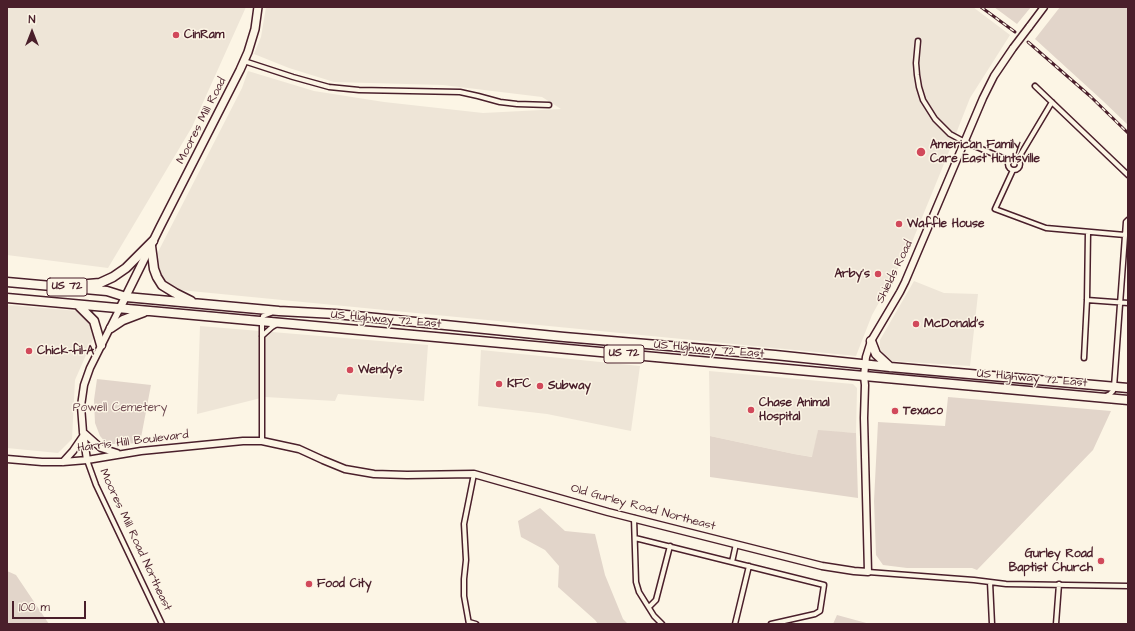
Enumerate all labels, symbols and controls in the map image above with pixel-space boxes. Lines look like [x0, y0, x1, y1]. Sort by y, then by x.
north arrow [12, 12, 52, 52]
text: N [29, 12, 35, 27]
place label: CinRam [184, 28, 224, 42]
marker: CinRam [171, 30, 181, 40]
street label: Moores Mill Road [174, 75, 230, 167]
place label: American Family Care East Huntsville [930, 138, 1040, 166]
marker: American Family Care East Huntsville [915, 146, 927, 158]
place label: Waffle House [907, 217, 984, 231]
marker: Waffle House [894, 219, 904, 229]
street label: Shields Road [874, 238, 916, 306]
place label: Arby's [834, 267, 870, 281]
marker: Arby's [873, 269, 883, 279]
road number: US 72 [47, 278, 87, 296]
street label: US Highway 72 East [330, 308, 442, 332]
place label: McDonald's [924, 317, 984, 331]
marker: McDonald's [911, 319, 921, 329]
street label: US Highway 72 East [653, 338, 765, 362]
place label: Chick-fil-A [37, 344, 94, 358]
road number: US 72 [604, 345, 644, 363]
marker: Chick-fil-A [24, 346, 34, 356]
place label: Wendy's [358, 363, 402, 377]
marker: Wendy's [345, 365, 355, 375]
street label: US Highway 72 East [976, 367, 1088, 391]
place label: KFC [507, 377, 531, 391]
marker: KFC [494, 379, 504, 389]
place label: Subway [548, 379, 591, 393]
marker: Subway [535, 381, 545, 391]
place label: Chase Animal Hospital [759, 396, 830, 424]
park label: Powell Cemetery [73, 401, 167, 415]
place label: Texaco [903, 404, 943, 418]
marker: Chase Animal Hospital [746, 405, 756, 415]
marker: Texaco [890, 406, 900, 416]
street label: Harris Hill Boulevard [77, 428, 189, 456]
street label: Moores Mill Road Northeast [96, 467, 174, 613]
street label: Old Gurley Road Northeast [569, 482, 717, 534]
place label: Gurley Road Baptist Church [1009, 547, 1093, 575]
marker: Gurley Road Baptist Church [1096, 556, 1106, 566]
place label: Food City [317, 577, 372, 591]
marker: Food City [304, 579, 314, 589]
scale bar [14, 593, 88, 619]
text: 100 m [19, 599, 50, 616]

